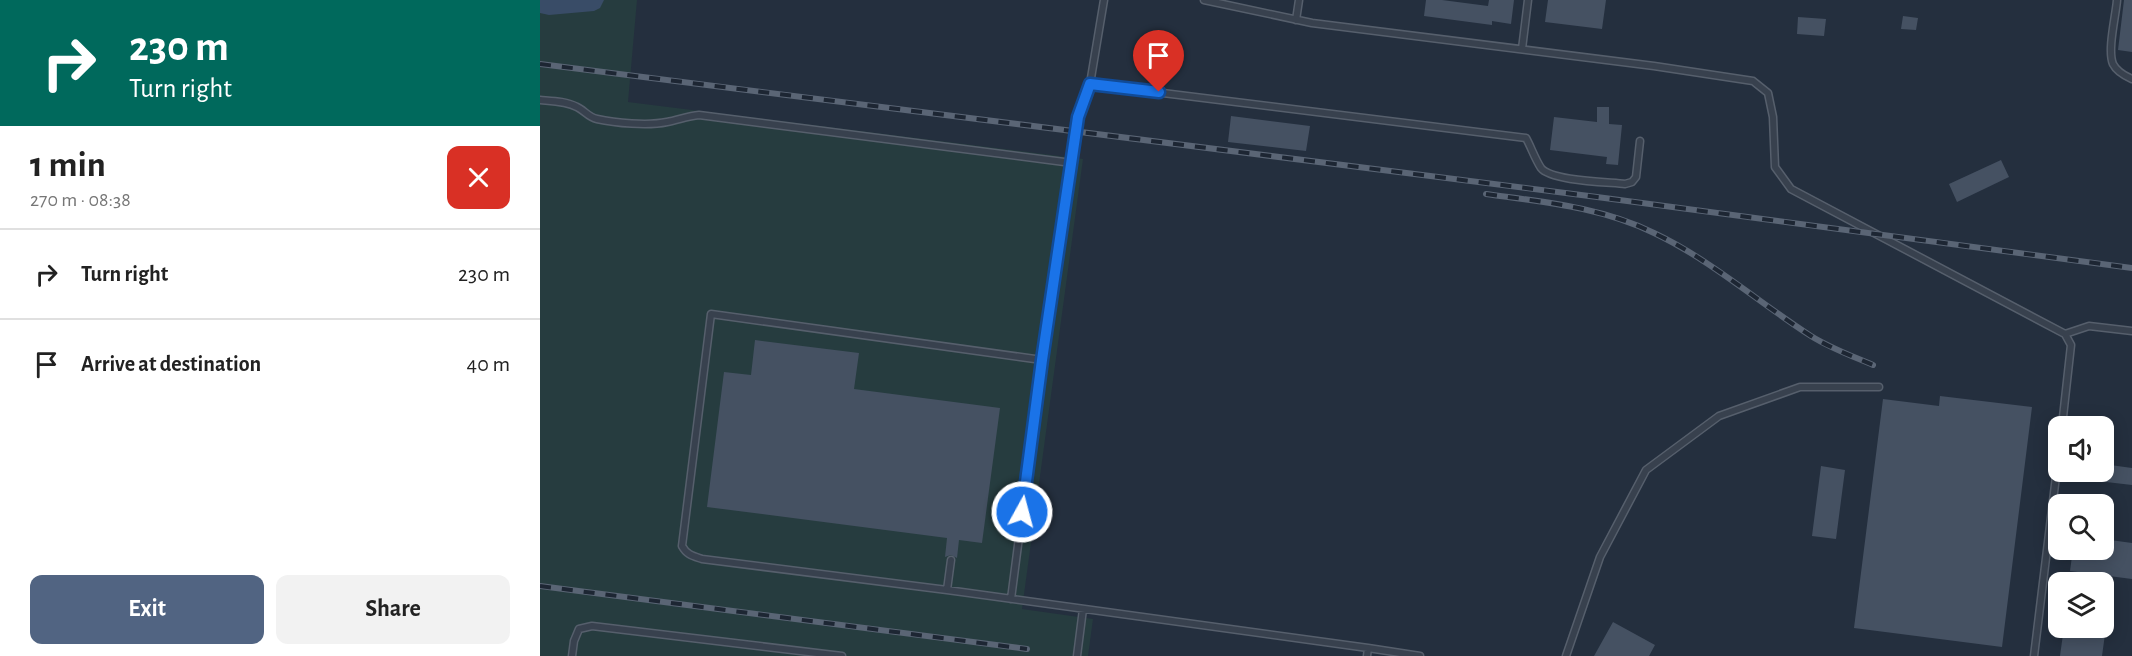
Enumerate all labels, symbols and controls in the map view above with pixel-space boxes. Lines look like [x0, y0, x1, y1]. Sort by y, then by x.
icon: right [30, 24, 108, 102]
text: 230 m [129, 26, 229, 68]
pin [1133, 30, 1184, 92]
icon: arrive [1142, 39, 1175, 72]
text: Turn right [129, 75, 232, 102]
button: close [447, 146, 510, 209]
text: 1 min [30, 147, 106, 183]
text: 270 m · 08:38 [30, 190, 131, 210]
icon: right [30, 258, 63, 291]
text: Turn right [81, 263, 168, 285]
text: 230 m [458, 263, 510, 285]
icon: arrive [30, 348, 63, 381]
text: Arrive at destination [81, 353, 261, 375]
text: 40 m [467, 353, 510, 375]
map controls [2048, 416, 2114, 638]
button: sound [2048, 416, 2114, 482]
position arrow [990, 480, 1054, 544]
button: search [2048, 494, 2114, 560]
button: layers [2048, 572, 2114, 638]
button: Exit [30, 575, 264, 644]
button: Share [276, 575, 510, 644]

